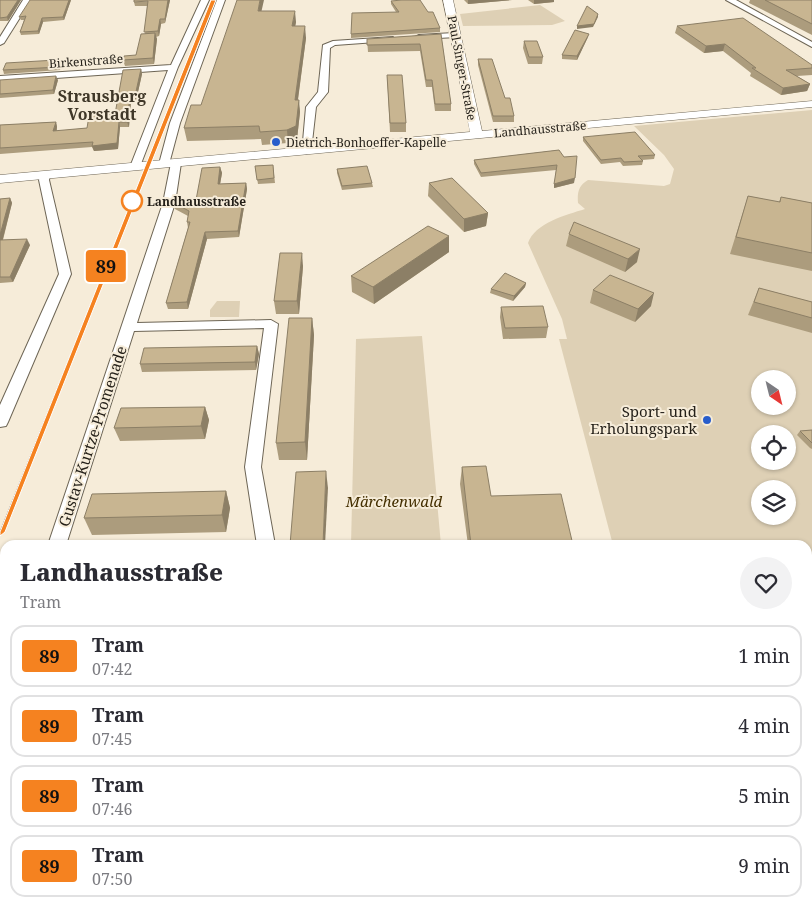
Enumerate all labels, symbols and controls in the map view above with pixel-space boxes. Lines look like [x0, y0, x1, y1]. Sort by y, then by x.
street label: Paul-Singer-Straße [443, 14, 481, 122]
street label: Birkenstraße [48, 50, 124, 72]
district label: Strausberg Vorstadt [58, 85, 146, 125]
street label: Landhausstraße [493, 116, 587, 142]
place label: Dietrich-Bonhoeffer-Kapelle [286, 134, 447, 151]
marker: Dietrich-Bonhoeffer-Kapelle [270, 136, 282, 148]
marker: Landhausstraße [121, 190, 143, 212]
place label: Landhausstraße [147, 193, 246, 210]
line badge: 89 [84, 250, 128, 282]
text: 89 [96, 254, 116, 278]
street label: Gustav-Kurtze-Promenade [53, 343, 131, 529]
north arrow [751, 370, 796, 415]
map controls [751, 370, 796, 525]
place label: Sport- und Erholungspark [590, 401, 697, 438]
marker: Sport- und Erholungspark [701, 414, 713, 426]
button: locate [751, 425, 796, 470]
button: layers [751, 480, 796, 525]
park label: Märchenwald [345, 491, 442, 511]
text: Landhausstraße [20, 555, 223, 588]
button: heart [740, 557, 792, 609]
text: Tram [20, 591, 61, 613]
text: Tram [92, 632, 144, 658]
text: 1 min [738, 643, 790, 669]
text: 89 [39, 644, 60, 668]
text: 07:42 [92, 658, 132, 680]
text: Tram [92, 702, 144, 728]
text: 4 min [738, 713, 790, 739]
text: 89 [39, 714, 60, 738]
text: 07:45 [92, 728, 132, 750]
text: Tram [92, 772, 144, 798]
text: 5 min [738, 783, 790, 809]
text: 89 [39, 784, 60, 808]
text: 07:46 [92, 798, 132, 820]
text: Tram [92, 842, 144, 868]
text: 9 min [738, 853, 790, 879]
text: 89 [39, 854, 60, 878]
text: 07:50 [92, 868, 132, 890]

